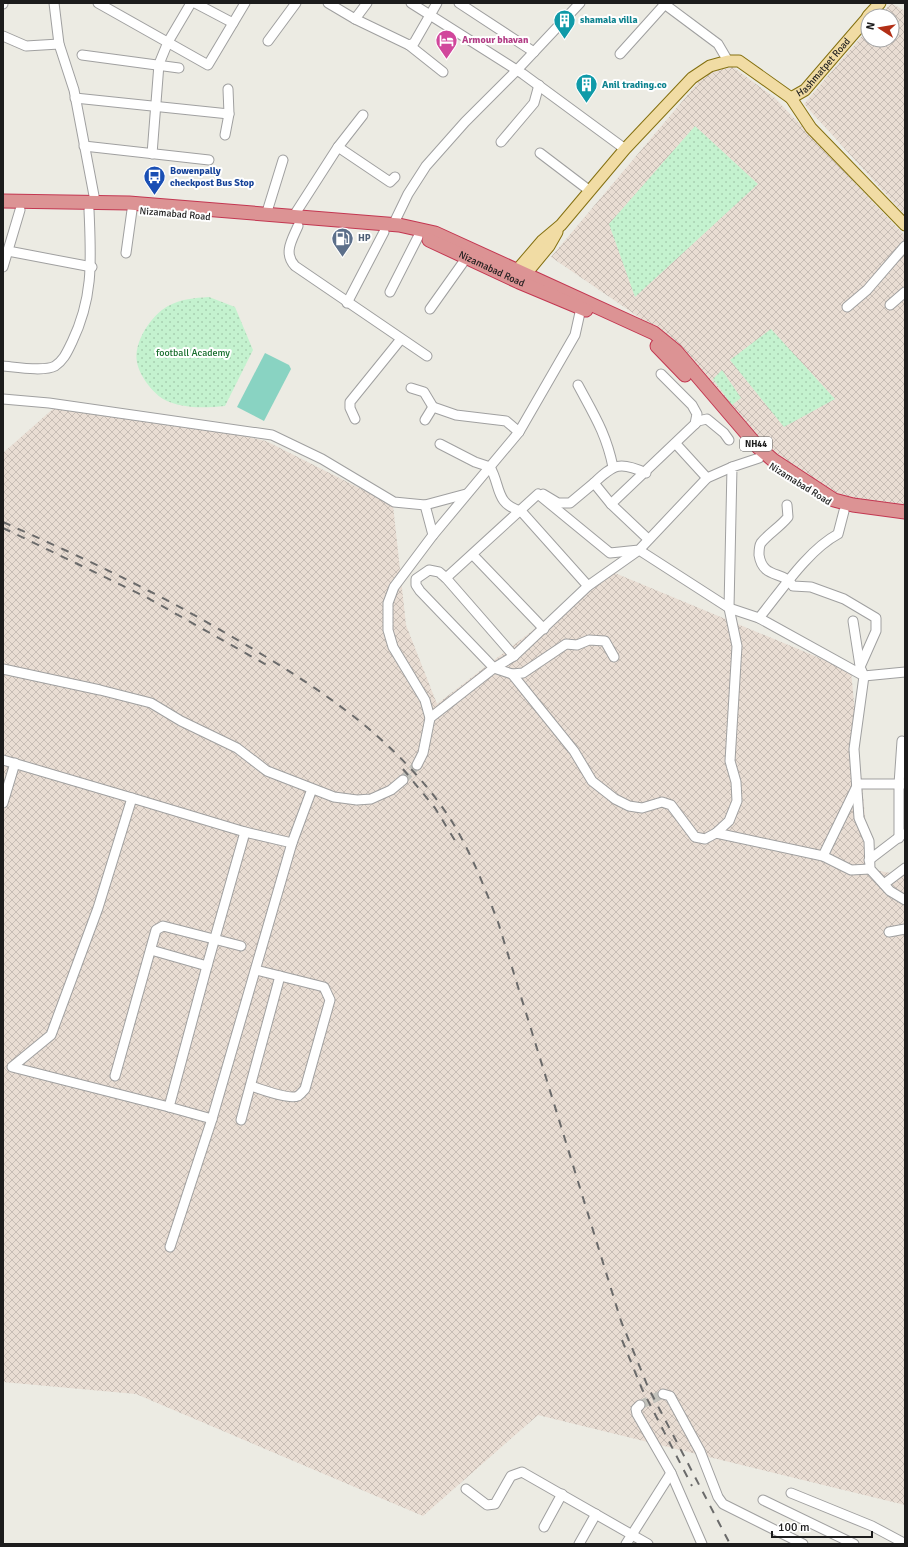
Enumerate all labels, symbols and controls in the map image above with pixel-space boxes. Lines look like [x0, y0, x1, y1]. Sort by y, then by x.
building icon: shamala villa [552, 7, 578, 40]
north arrow [860, 8, 900, 48]
place label: shamala villa [580, 14, 638, 26]
text: N [864, 21, 878, 31]
hotel icon: Armour bhavan [434, 27, 460, 60]
place label: Armour bhavan [462, 34, 529, 46]
street label: Hashmatpet Road [794, 36, 853, 100]
building icon: Anil trading.co [573, 72, 599, 105]
place label: Anil trading.co [602, 79, 667, 91]
bus stop icon: Bowenpally checkpost Bus Stop [142, 164, 168, 197]
place label: Bowenpally checkpost Bus Stop [170, 165, 255, 189]
street label: Nizamabad Road [139, 205, 211, 223]
fuel station icon: HP [329, 225, 355, 258]
place label: HP [358, 232, 371, 244]
street label: Nizamabad Road [457, 249, 526, 290]
park label: football Academy [156, 347, 230, 359]
road number: NH44 [740, 437, 772, 451]
street label: Nizamabad Road [767, 460, 833, 508]
scale bar [772, 1513, 872, 1539]
text: 100 m [778, 1520, 810, 1535]

